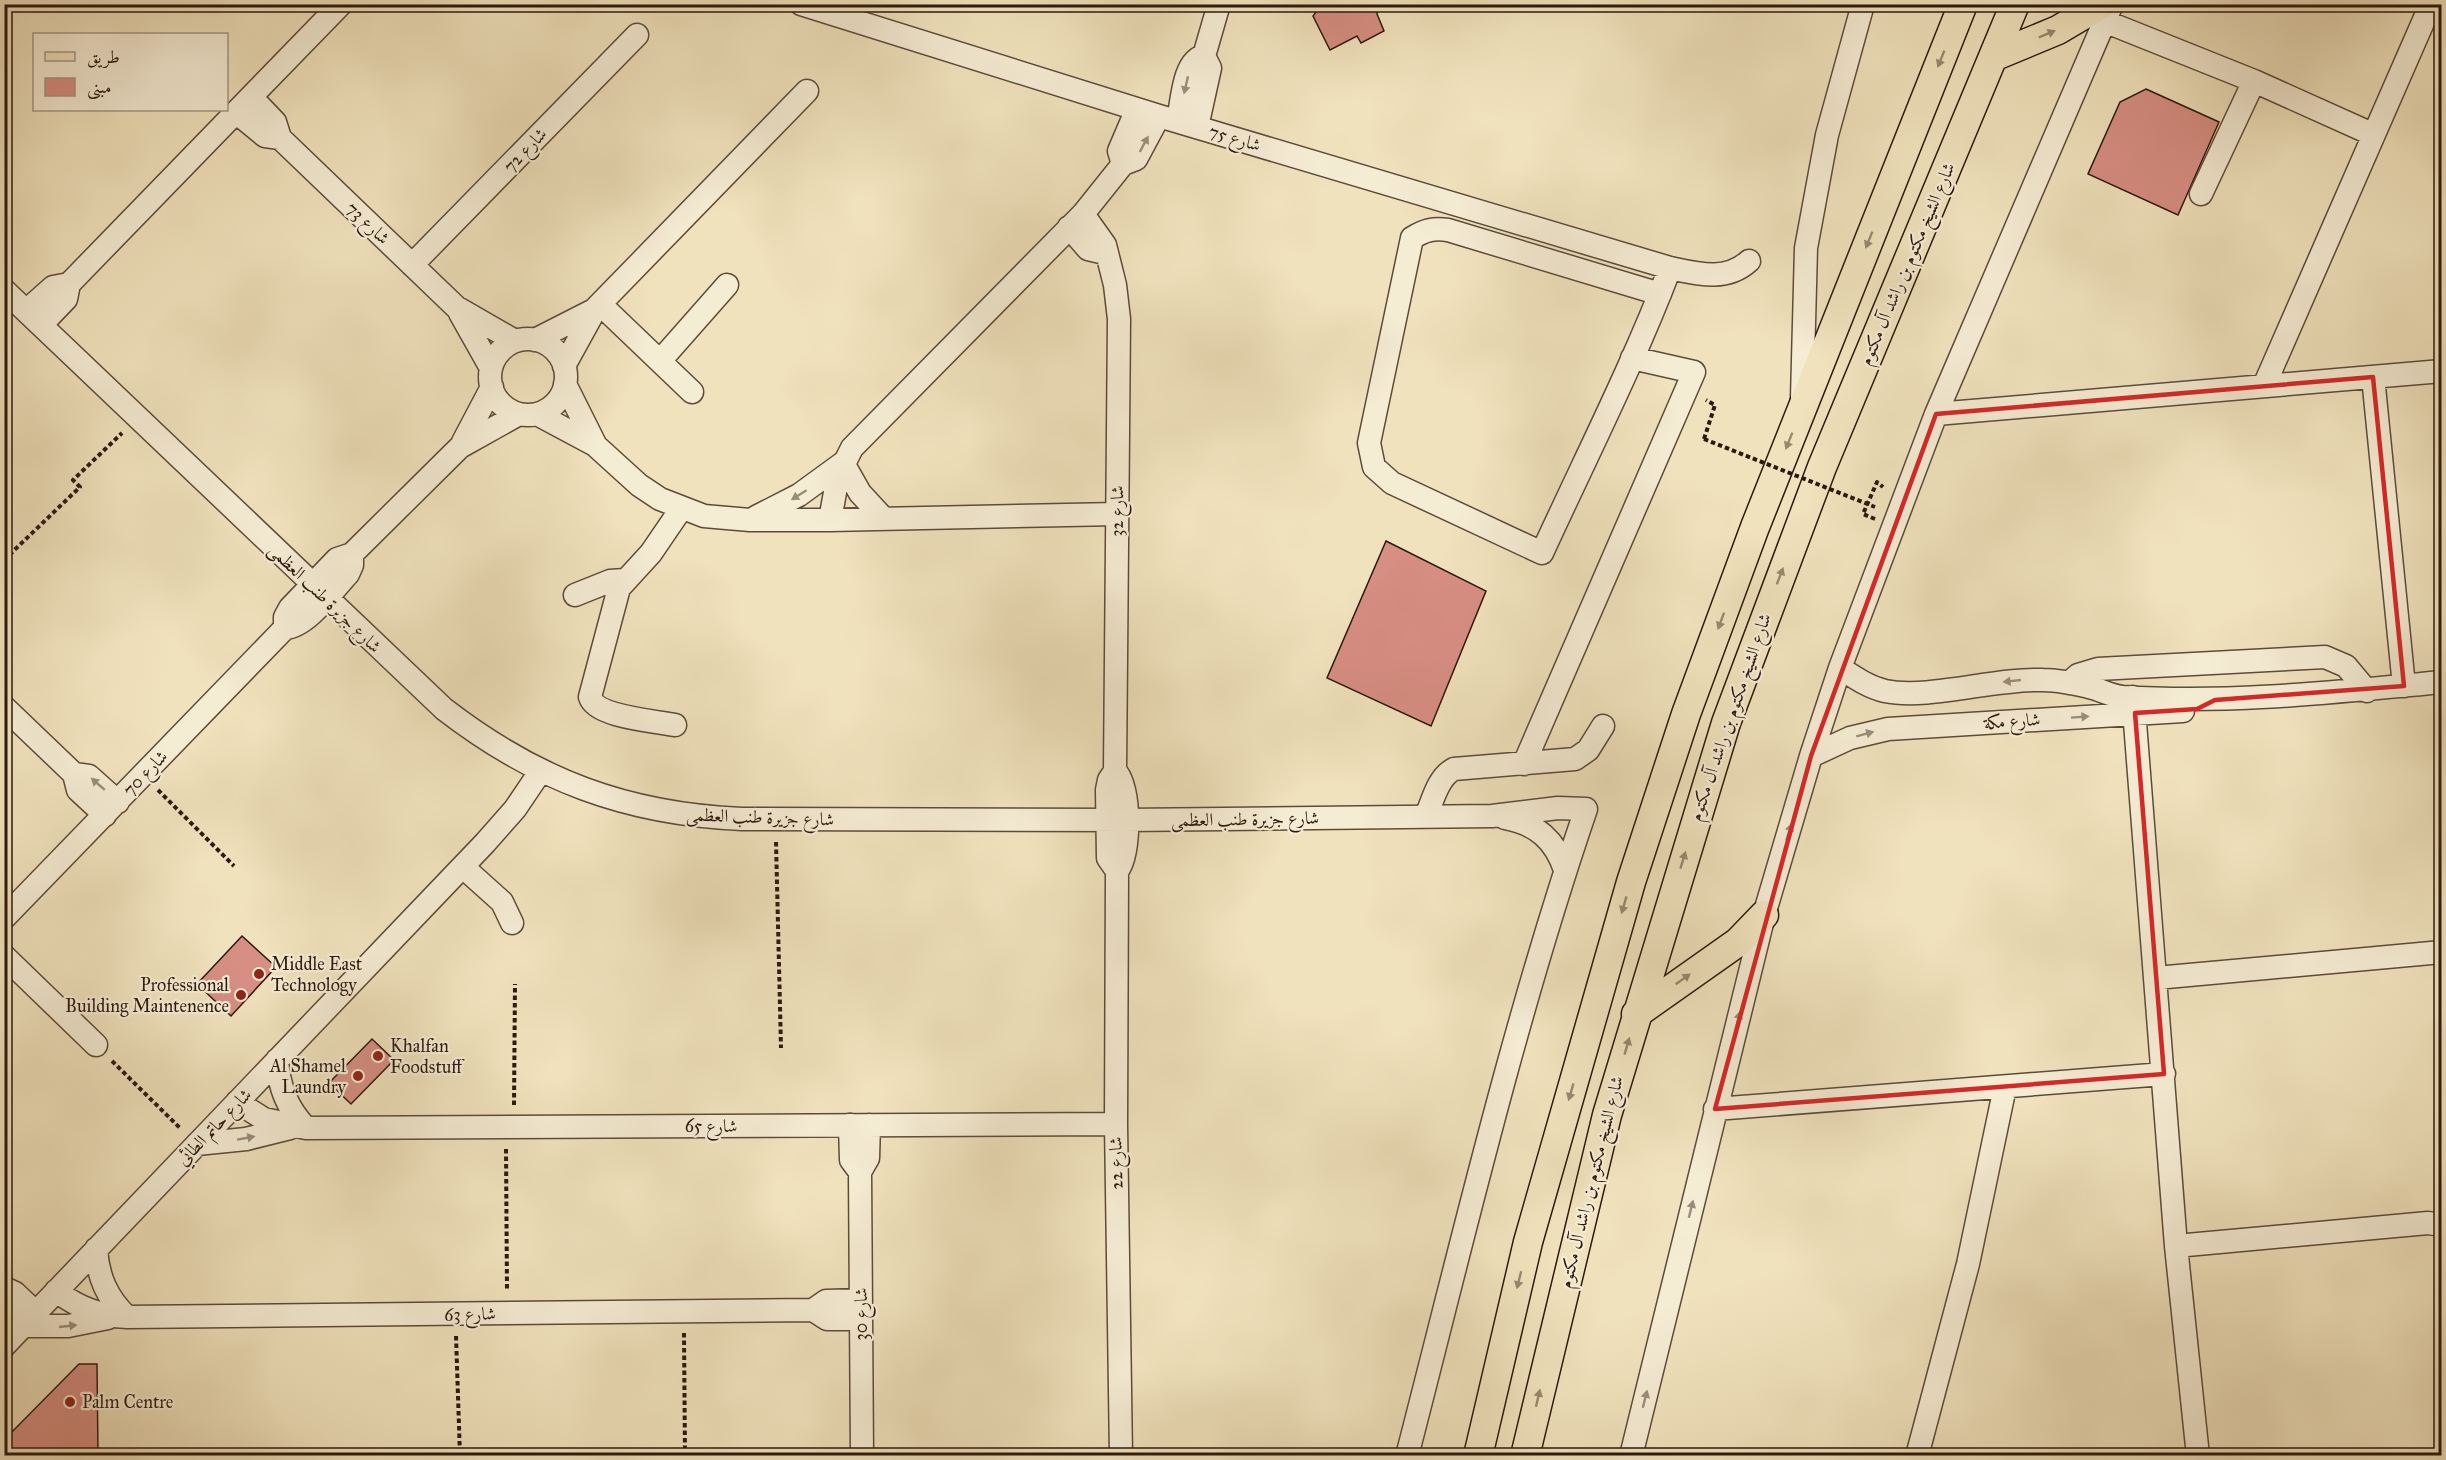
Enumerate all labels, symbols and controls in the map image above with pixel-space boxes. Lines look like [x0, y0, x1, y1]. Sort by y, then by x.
one-way arrow [2039, 30, 2056, 39]
legend [33, 33, 228, 111]
text: طريق [87, 46, 120, 69]
one-way arrow [1936, 50, 1945, 68]
one-way arrow [1181, 75, 1190, 94]
text: مبنى [87, 76, 112, 100]
street label: شارع 75 [1205, 120, 1264, 160]
street label: شارع 72 [498, 123, 554, 180]
one-way arrow [1139, 135, 1149, 152]
street label: شارع الشيخ مكتوم بن راشد آل مكتوم [1854, 159, 1964, 371]
street label: شارع 73 [339, 197, 394, 252]
one-way arrow [1864, 231, 1873, 249]
one-way arrow [1784, 432, 1794, 450]
street label: شارع 32 [1106, 485, 1132, 537]
one-way arrow [791, 489, 807, 500]
street label: شارع جزيرة طنب العظمى [261, 539, 386, 660]
one-way arrow [1776, 567, 1785, 585]
street label: شارع الشيخ مكتوم بن راشد آل مكتوم [1684, 610, 1781, 825]
one-way arrow [1715, 612, 1725, 630]
one-way arrow [2002, 676, 2021, 686]
street label: شارع مكة [1982, 708, 2041, 738]
one-way arrow [2071, 712, 2090, 721]
one-way arrow [1856, 729, 1874, 738]
street label: شارع 70 [118, 745, 175, 803]
one-way arrow [90, 777, 106, 790]
street label: شارع جزيرة طنب العظمى [685, 803, 834, 835]
street label: شارع جزيرة طنب العظمى [1171, 807, 1319, 835]
one-way arrow [1785, 823, 1794, 841]
one-way arrow [1678, 851, 1688, 869]
one-way arrow [1619, 896, 1629, 914]
place label: Middle East Technology [271, 953, 363, 997]
marker: Middle East Technology [252, 967, 266, 981]
place label: Professional Building Maintenence [65, 974, 229, 1018]
one-way arrow [1675, 974, 1691, 985]
marker: Professional Building Maintenence [234, 988, 248, 1002]
one-way arrow [1733, 1011, 1743, 1029]
place label: Khalfan Foodstuff [390, 1035, 465, 1078]
one-way arrow [1622, 1037, 1632, 1056]
marker: Khalfan Foodstuff [371, 1049, 385, 1063]
place label: Al Shamel Laundry [269, 1055, 347, 1098]
marker: Al Shamel Laundry [351, 1069, 365, 1083]
street label: شارع الشيخ مكتوم بن راشد آل مكتوم [1554, 1073, 1633, 1292]
street label: شارع حاتم الطائي [172, 1084, 260, 1174]
one-way arrow [1566, 1084, 1575, 1102]
street label: شارع 65 [685, 1115, 737, 1141]
one-way arrow [236, 1133, 255, 1142]
street label: شارع 22 [1105, 1136, 1131, 1190]
one-way arrow [1686, 1200, 1696, 1218]
one-way arrow [1513, 1271, 1523, 1290]
street label: شارع 30 [850, 1288, 876, 1340]
street label: شارع 63 [444, 1303, 496, 1329]
one-way arrow [59, 1321, 78, 1331]
one-way arrow [1533, 1389, 1543, 1408]
one-way arrow [1640, 1389, 1650, 1408]
place label: Palm Centre [82, 1391, 173, 1413]
marker: Palm Centre [63, 1395, 77, 1409]

